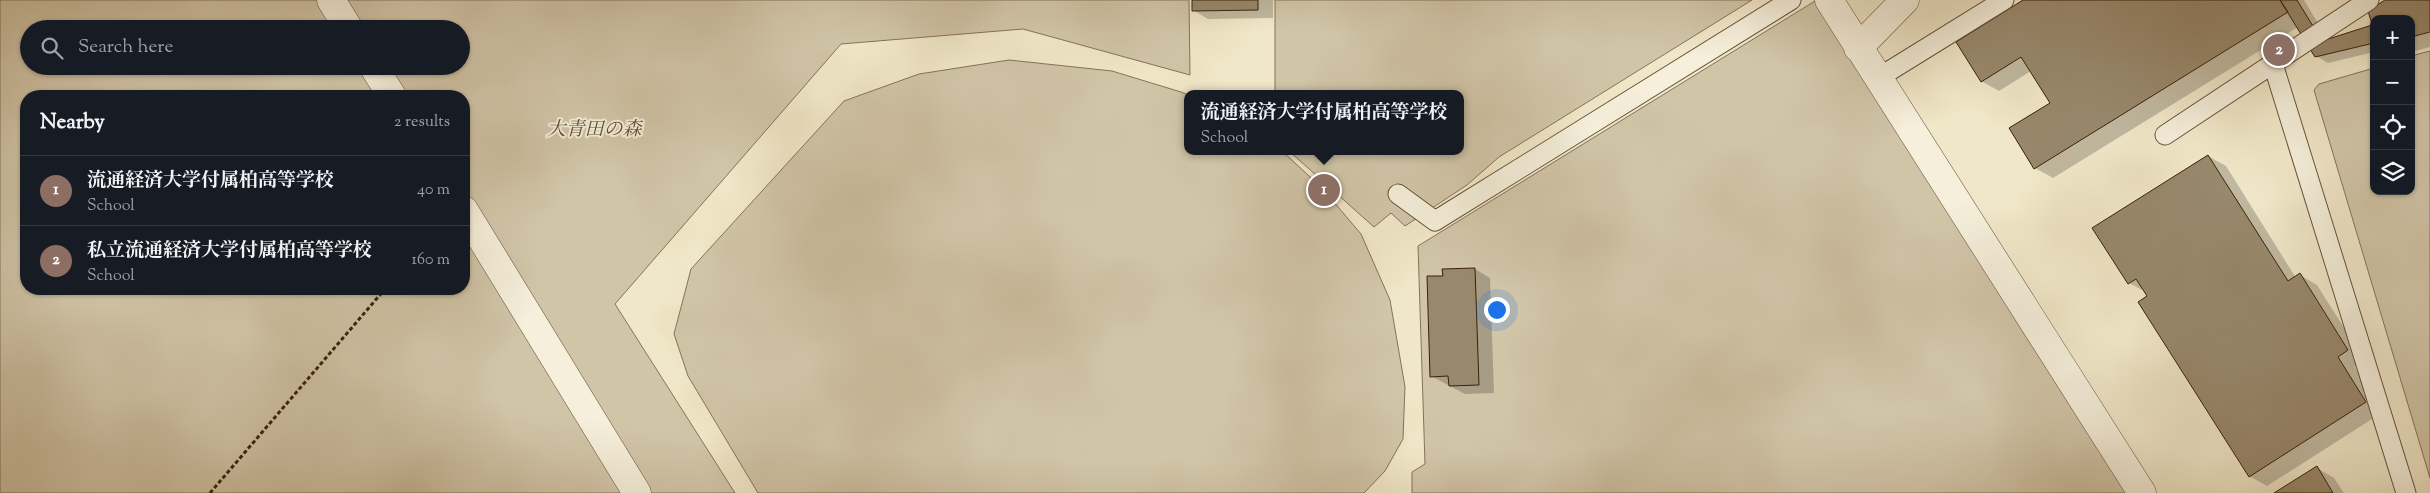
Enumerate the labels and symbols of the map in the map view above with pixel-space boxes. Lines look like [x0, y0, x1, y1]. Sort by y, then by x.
pin: 2 [2263, 31, 2295, 69]
park label: 大青田の森 [546, 117, 643, 144]
pin: 1 [1308, 171, 1340, 209]
your location [1484, 297, 1510, 323]

